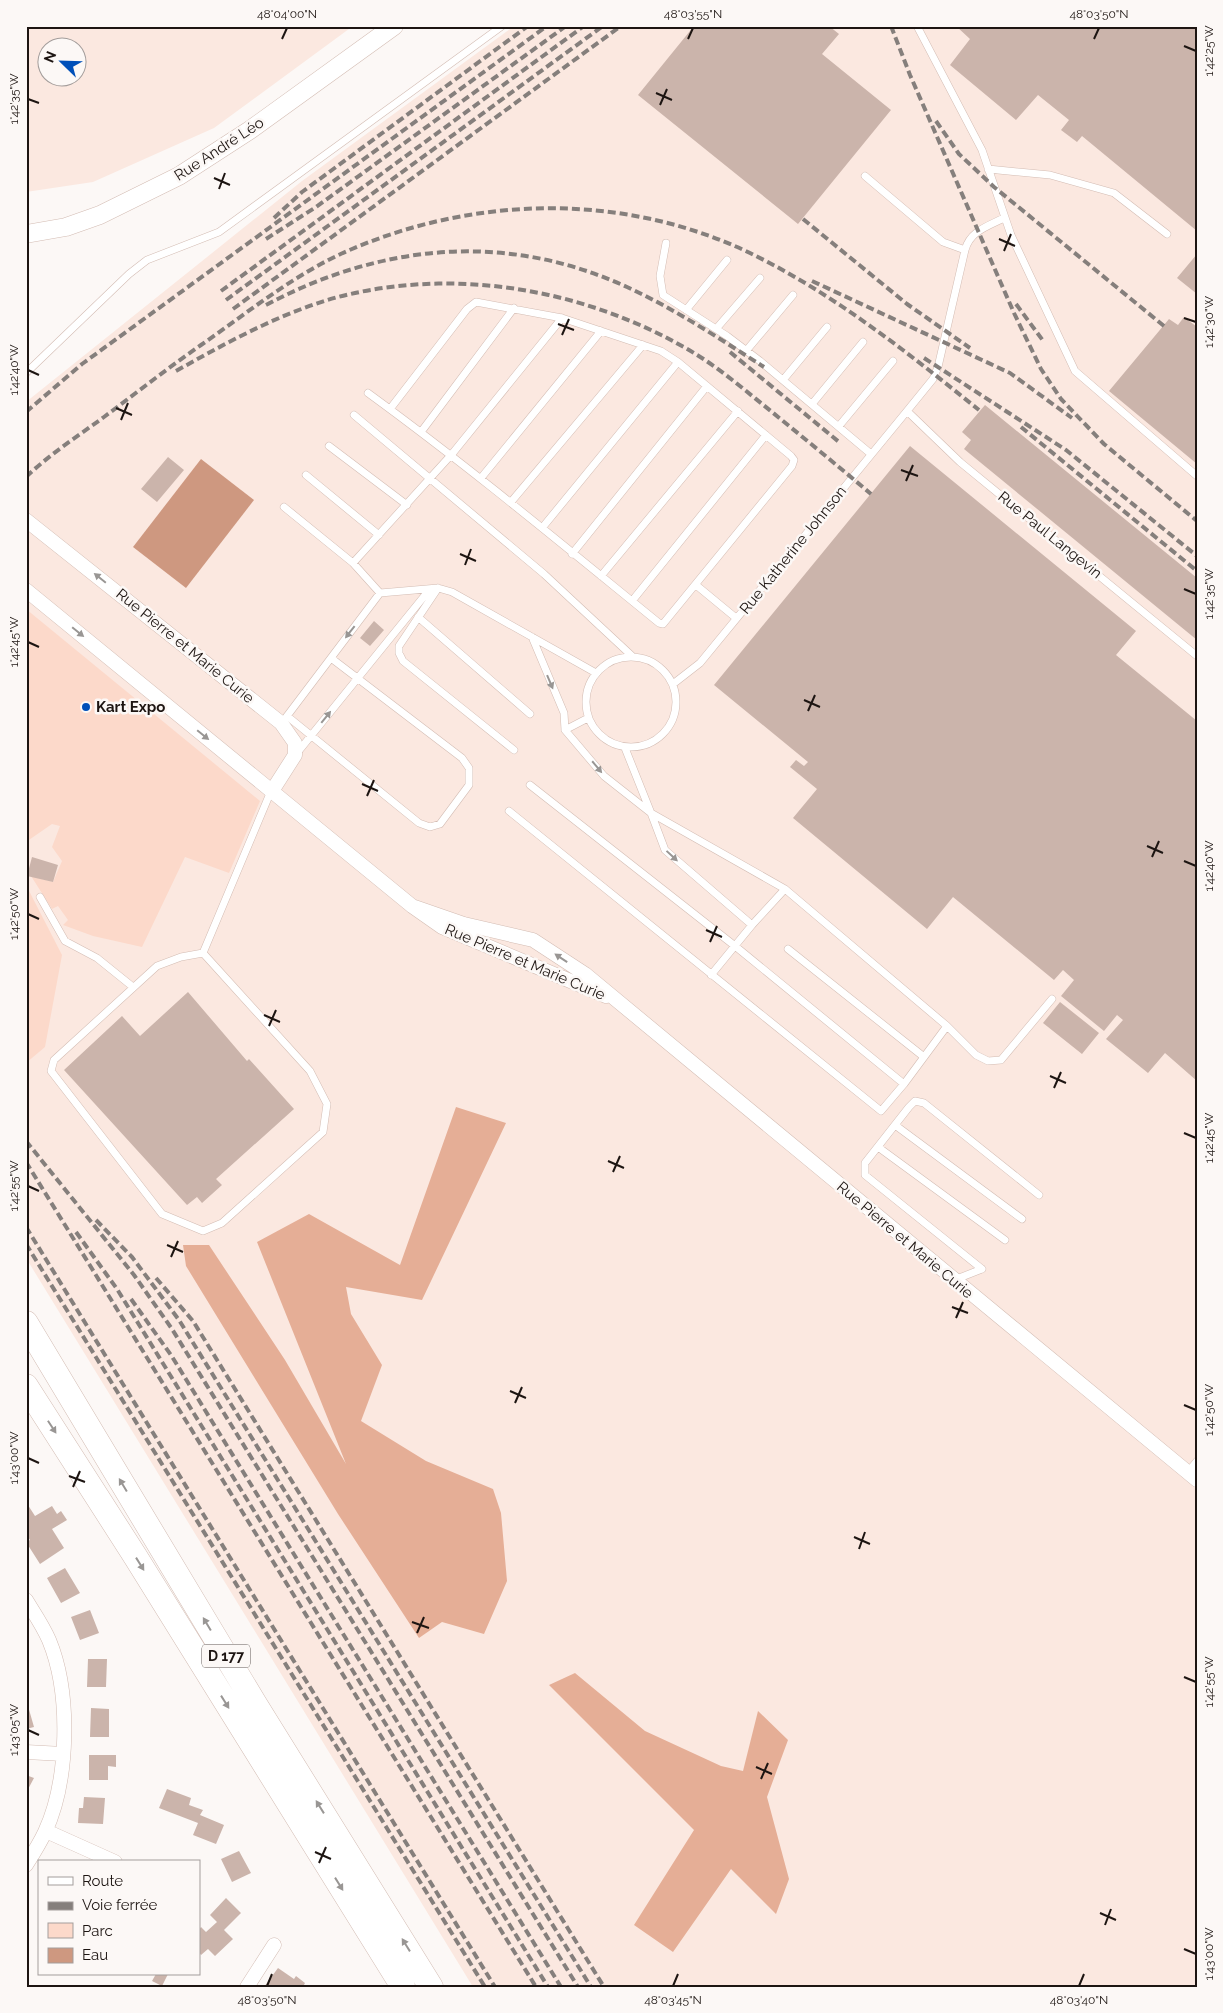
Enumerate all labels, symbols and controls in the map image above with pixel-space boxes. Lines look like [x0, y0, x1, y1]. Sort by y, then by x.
text: 48°04'00"N [257, 7, 317, 21]
text: 48°03'55"N [664, 7, 722, 21]
text: 48°03'50"N [1069, 7, 1129, 21]
text: 1°42'25"W [1202, 25, 1216, 77]
north arrow [38, 38, 88, 88]
text: N [41, 49, 59, 65]
text: 1°42'35"W [7, 73, 21, 125]
street label: Rue André Léo [171, 113, 267, 185]
text: 1°42'30"W [1202, 296, 1216, 348]
text: 1°42'40"W [7, 344, 21, 396]
street label: Rue Katherine Johnson [736, 482, 850, 618]
street label: Rue Paul Langevin [994, 488, 1106, 582]
text: 1°42'35"W [1202, 568, 1216, 620]
one-way arrow [93, 573, 106, 584]
street label: Rue Pierre et Marie Curie [112, 585, 258, 707]
text: 1°42'45"W [7, 616, 21, 667]
one-way arrow [345, 625, 356, 638]
one-way arrow [71, 627, 84, 638]
one-way arrow [547, 675, 555, 689]
place label: Kart Expo [96, 698, 165, 716]
marker: Kart Expo [80, 701, 92, 713]
one-way arrow [320, 711, 331, 724]
one-way arrow [197, 729, 209, 741]
one-way arrow [591, 761, 602, 774]
text: 1°42'40"W [1202, 840, 1216, 892]
one-way arrow [665, 850, 677, 862]
text: 1°42'50"W [7, 888, 21, 940]
street label: Rue Pierre et Marie Curie [442, 920, 608, 1004]
one-way arrow [555, 953, 568, 963]
text: 1°42'45"W [1202, 1112, 1216, 1163]
text: 1°42'55"W [7, 1160, 21, 1212]
street label: Rue Pierre et Marie Curie [833, 1178, 977, 1302]
text: 1°42'50"W [1202, 1384, 1216, 1436]
one-way arrow [48, 1420, 57, 1433]
text: 1°43'00"W [7, 1431, 21, 1484]
one-way arrow [119, 1479, 128, 1492]
one-way arrow [135, 1557, 144, 1570]
one-way arrow [202, 1618, 211, 1631]
road number: D 177 [202, 1644, 250, 1668]
text: 1°42'55"W [1202, 1656, 1216, 1708]
one-way arrow [221, 1695, 230, 1708]
text: 1°43'05"W [7, 1703, 21, 1756]
one-way arrow [315, 1801, 324, 1814]
legend [38, 1860, 200, 1976]
text: Route [82, 1872, 123, 1890]
one-way arrow [334, 1878, 343, 1891]
text: Voie ferrée [82, 1896, 158, 1914]
text: Parc [82, 1922, 113, 1940]
text: 1°43'00"W [1202, 1927, 1216, 1980]
one-way arrow [401, 1939, 410, 1952]
text: Eau [82, 1946, 108, 1964]
text: 48°03'50"N [237, 1993, 297, 2007]
text: 48°03'45"N [644, 1993, 702, 2007]
text: 48°03'40"N [1050, 1993, 1108, 2007]

